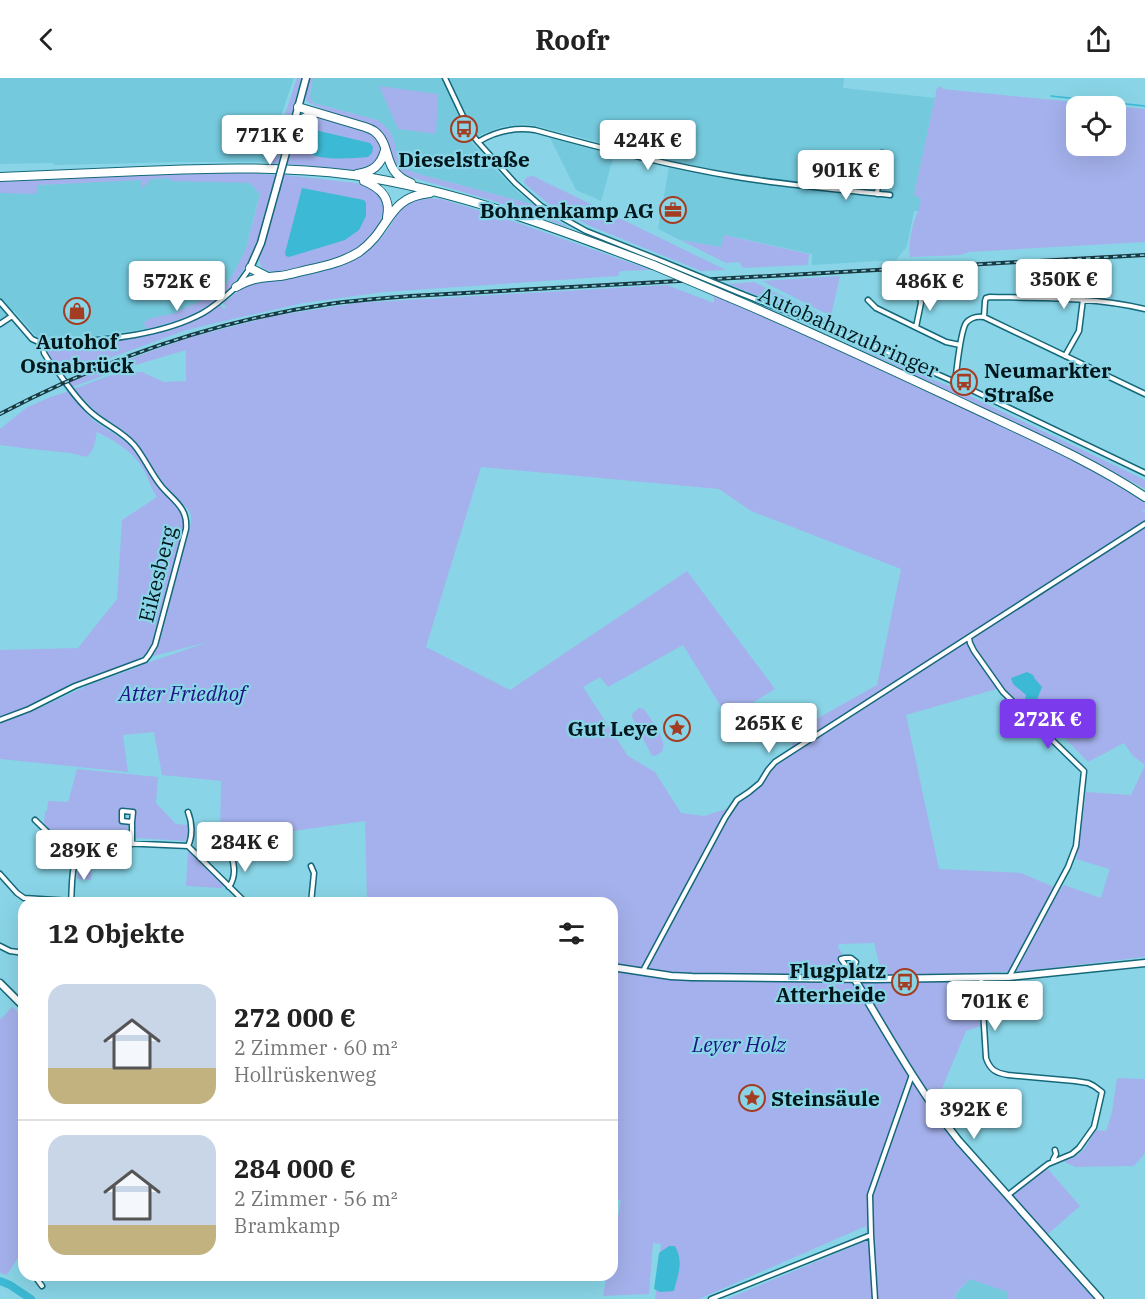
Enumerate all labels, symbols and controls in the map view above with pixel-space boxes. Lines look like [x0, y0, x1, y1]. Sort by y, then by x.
text: Roofr [535, 22, 610, 57]
icon: back [30, 23, 63, 56]
icon: share [1082, 23, 1115, 56]
map controls [1066, 96, 1126, 156]
button: locate [1066, 96, 1126, 156]
bus stop icon: Dieselstraße [449, 114, 479, 144]
pin: 771K € [221, 115, 319, 166]
pin: 424K € [599, 120, 697, 171]
text: 771K € [236, 121, 304, 148]
text: 424K € [614, 126, 682, 153]
place label: Dieselstraße [398, 145, 530, 173]
pin: 901K € [797, 150, 895, 201]
text: 901K € [812, 156, 880, 183]
office icon: Bohnenkamp AG [658, 195, 688, 225]
place label: Bohnenkamp AG [480, 196, 654, 224]
pin: 350K € [1015, 259, 1113, 310]
pin: 572K € [128, 261, 226, 312]
pin: 486K € [881, 261, 979, 312]
text: 350K € [1030, 265, 1098, 292]
text: 572K € [143, 267, 211, 294]
text: 486K € [896, 267, 964, 294]
street label: Autobahnzubringer [754, 280, 944, 385]
shop icon: Autohof Osnabrück [62, 296, 92, 326]
place label: Autohof Osnabrück [20, 327, 134, 379]
place label: Neumarkter Straße [984, 356, 1112, 408]
bus stop icon: Neumarkter Straße [949, 367, 979, 397]
street label: Eikesberg [132, 522, 183, 625]
park label: Atter Friedhof [117, 679, 249, 707]
pin: 272K € [999, 699, 1097, 750]
pin: 265K € [720, 703, 818, 754]
text: 272K € [1014, 705, 1082, 732]
text: 265K € [735, 709, 803, 736]
place icon: Gut Leye [662, 713, 692, 743]
place label: Gut Leye [567, 714, 658, 742]
pin: 284K € [196, 822, 294, 873]
text: 284K € [211, 828, 279, 855]
pin: 289K € [35, 830, 133, 881]
text: 289K € [50, 836, 118, 863]
text: 12 Objekte [48, 916, 185, 950]
icon: filters [555, 917, 588, 950]
place label: Flugplatz Atterheide [776, 956, 886, 1008]
bus stop icon: Flugplatz Atterheide [890, 967, 920, 997]
pin: 701K € [946, 981, 1044, 1032]
text: 701K € [961, 987, 1029, 1014]
text: 272 000 € [234, 1000, 356, 1034]
icon: home [96, 1008, 168, 1080]
park label: Leyer Holz [691, 1030, 787, 1058]
text: 2 Zimmer · 60 m² [234, 1034, 398, 1061]
text: Hollrüskenweg [234, 1061, 376, 1088]
place icon: Steinsäule [737, 1083, 767, 1113]
place label: Steinsäule [771, 1084, 880, 1112]
pin: 392K € [925, 1089, 1023, 1140]
text: 392K € [940, 1095, 1008, 1122]
text: 284 000 € [234, 1151, 356, 1185]
icon: home [96, 1159, 168, 1231]
text: 2 Zimmer · 56 m² [234, 1185, 398, 1212]
text: Bramkamp [234, 1212, 340, 1239]

